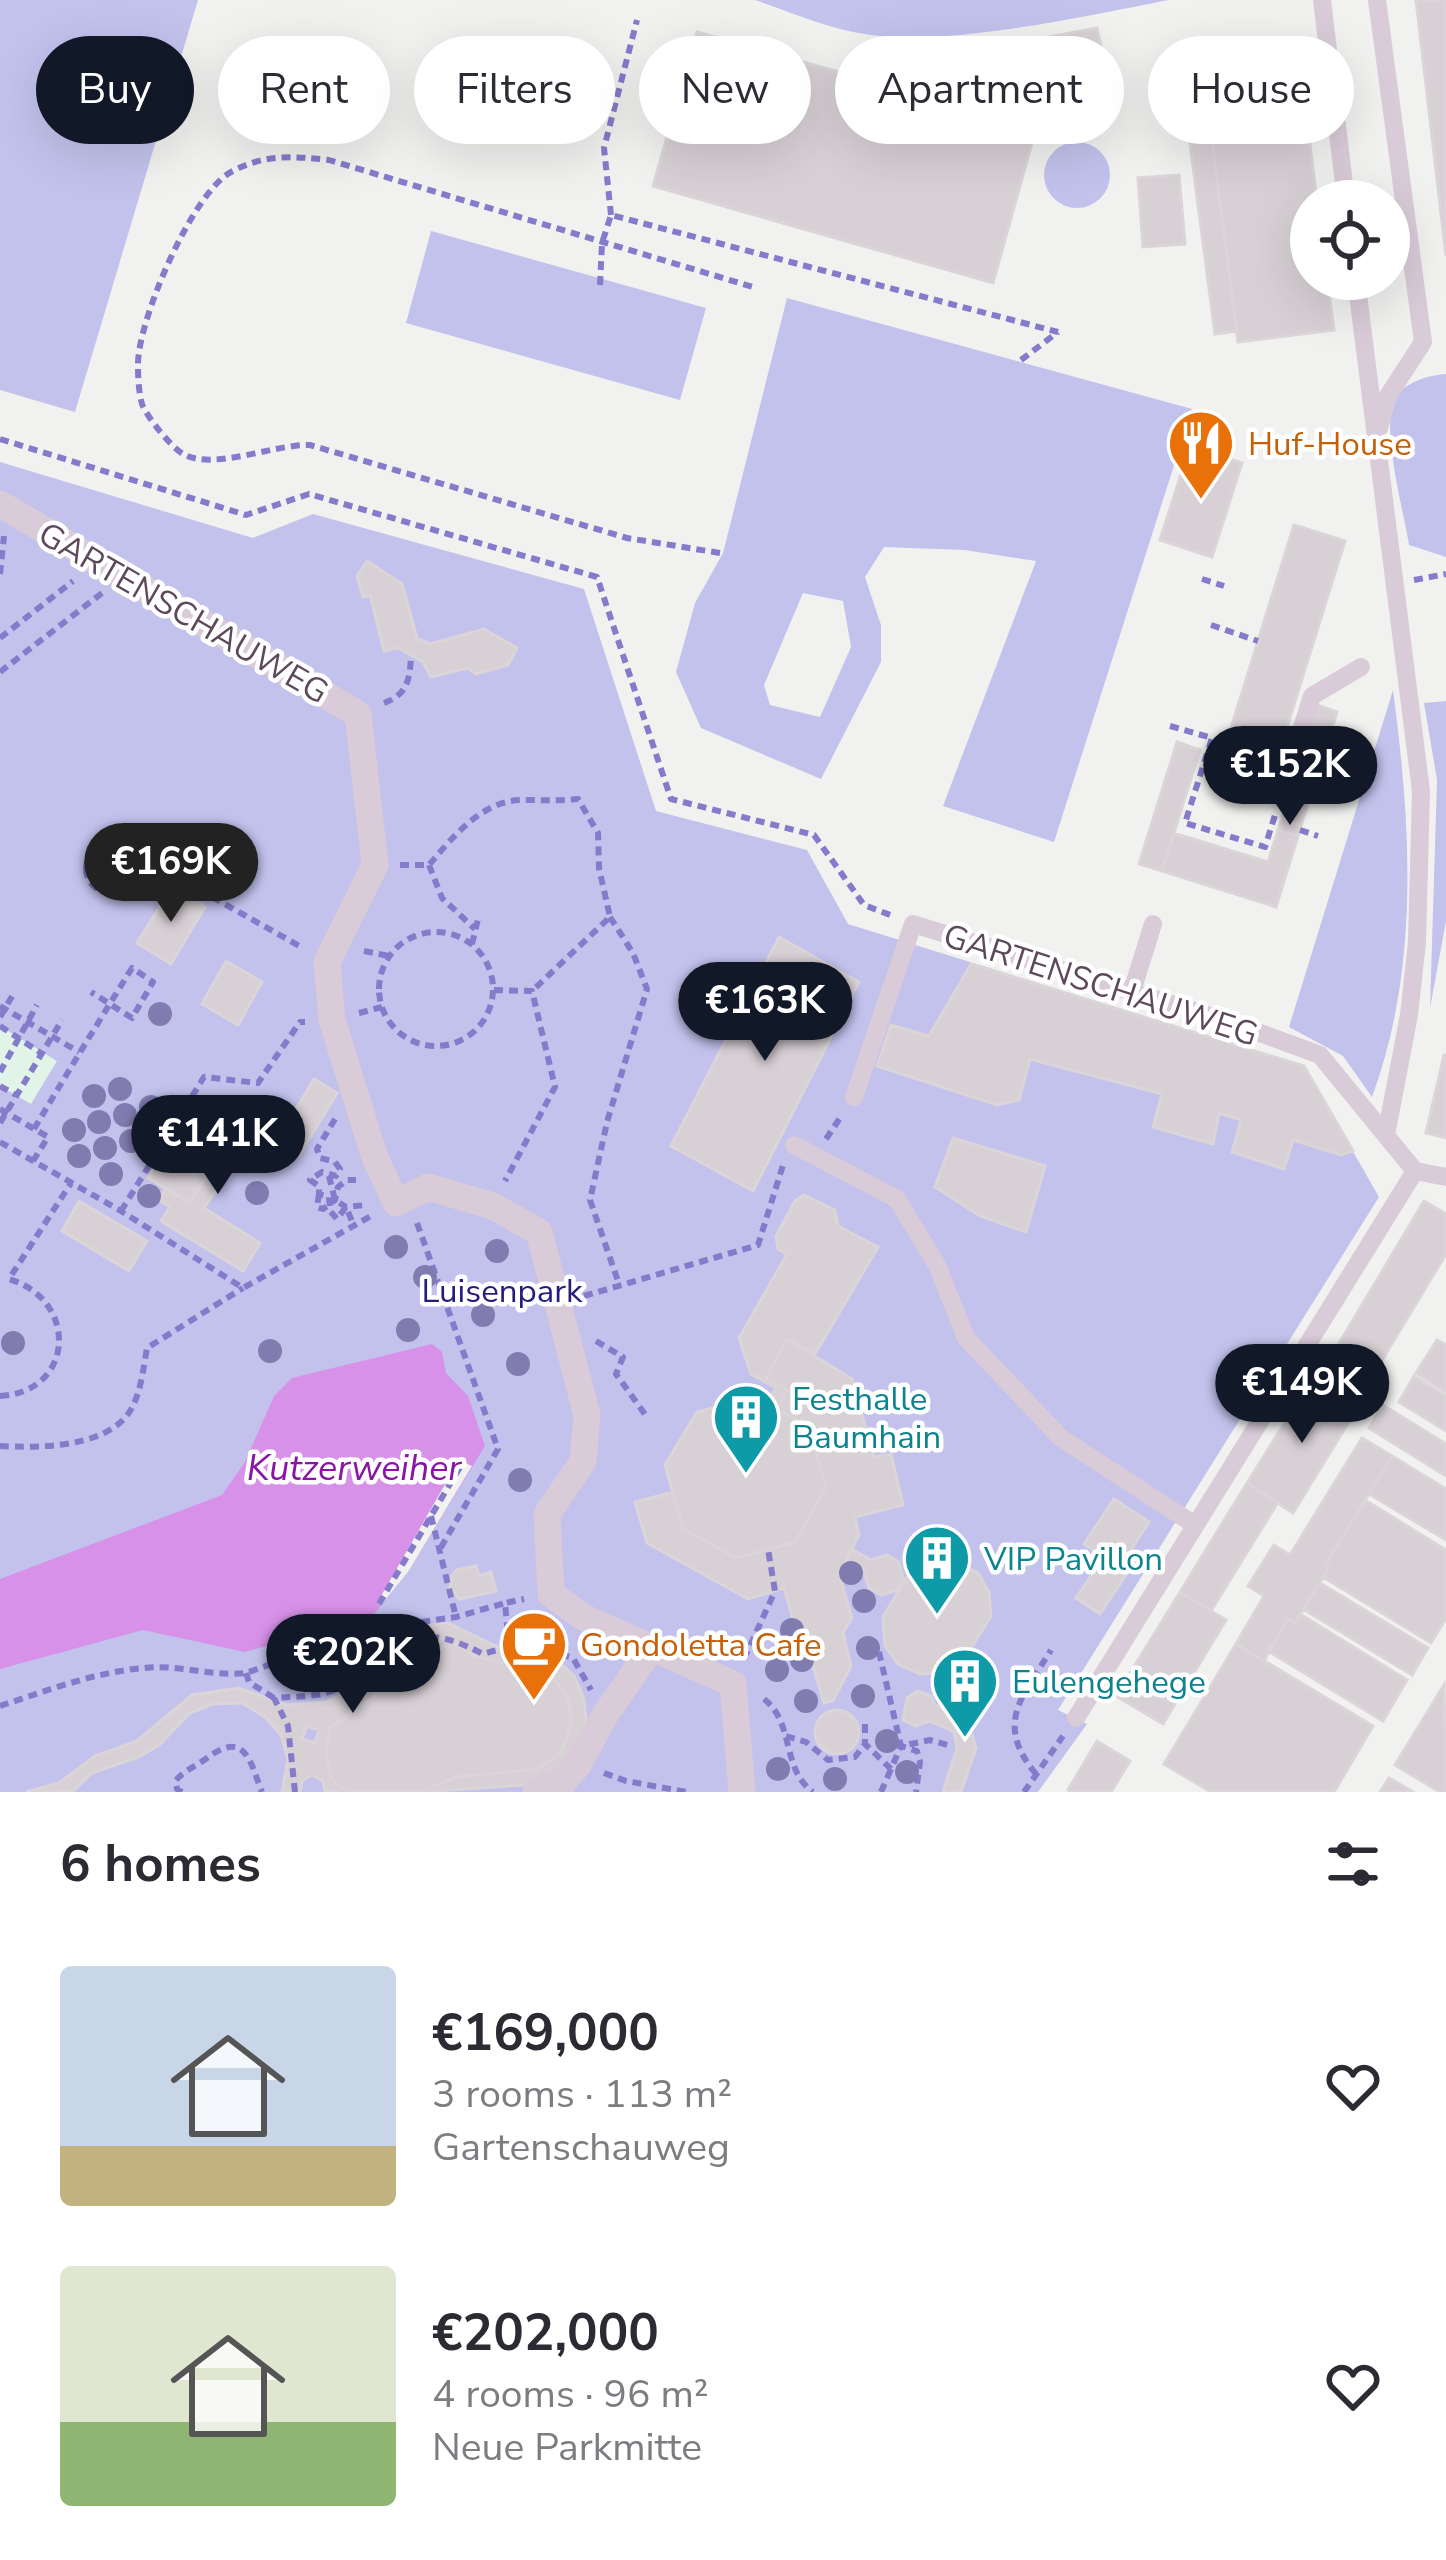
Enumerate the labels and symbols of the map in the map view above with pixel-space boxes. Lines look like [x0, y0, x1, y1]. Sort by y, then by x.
restaurant icon: Huf-House [1166, 408, 1236, 502]
place label: Huf-House [1248, 422, 1412, 467]
street label: GARTENSCHAUWEG [30, 512, 336, 715]
pin: €152K [1206, 726, 1374, 828]
pin: €169K [87, 823, 255, 925]
street label: GARTENSCHAUWEG [938, 913, 1263, 1057]
pin: €163K [681, 962, 849, 1064]
pin: €141K [134, 1095, 302, 1197]
park label: Luisenpark [422, 1269, 583, 1314]
pin: €149K [1218, 1344, 1386, 1446]
place label: Festhalle Baumhain [792, 1377, 941, 1460]
building icon: Festhalle Baumhain [711, 1382, 781, 1476]
water label: Kutzerweiher [247, 1444, 462, 1493]
building icon: VIP Pavillon [902, 1523, 972, 1617]
place label: VIP Pavillon [983, 1537, 1163, 1582]
cafe icon: Gondoletta Cafe [499, 1609, 569, 1703]
pin: €202K [269, 1614, 437, 1716]
place label: Gondoletta Cafe [580, 1623, 822, 1668]
building icon: Eulengehege [930, 1646, 1000, 1740]
place label: Eulengehege [1012, 1660, 1206, 1705]

